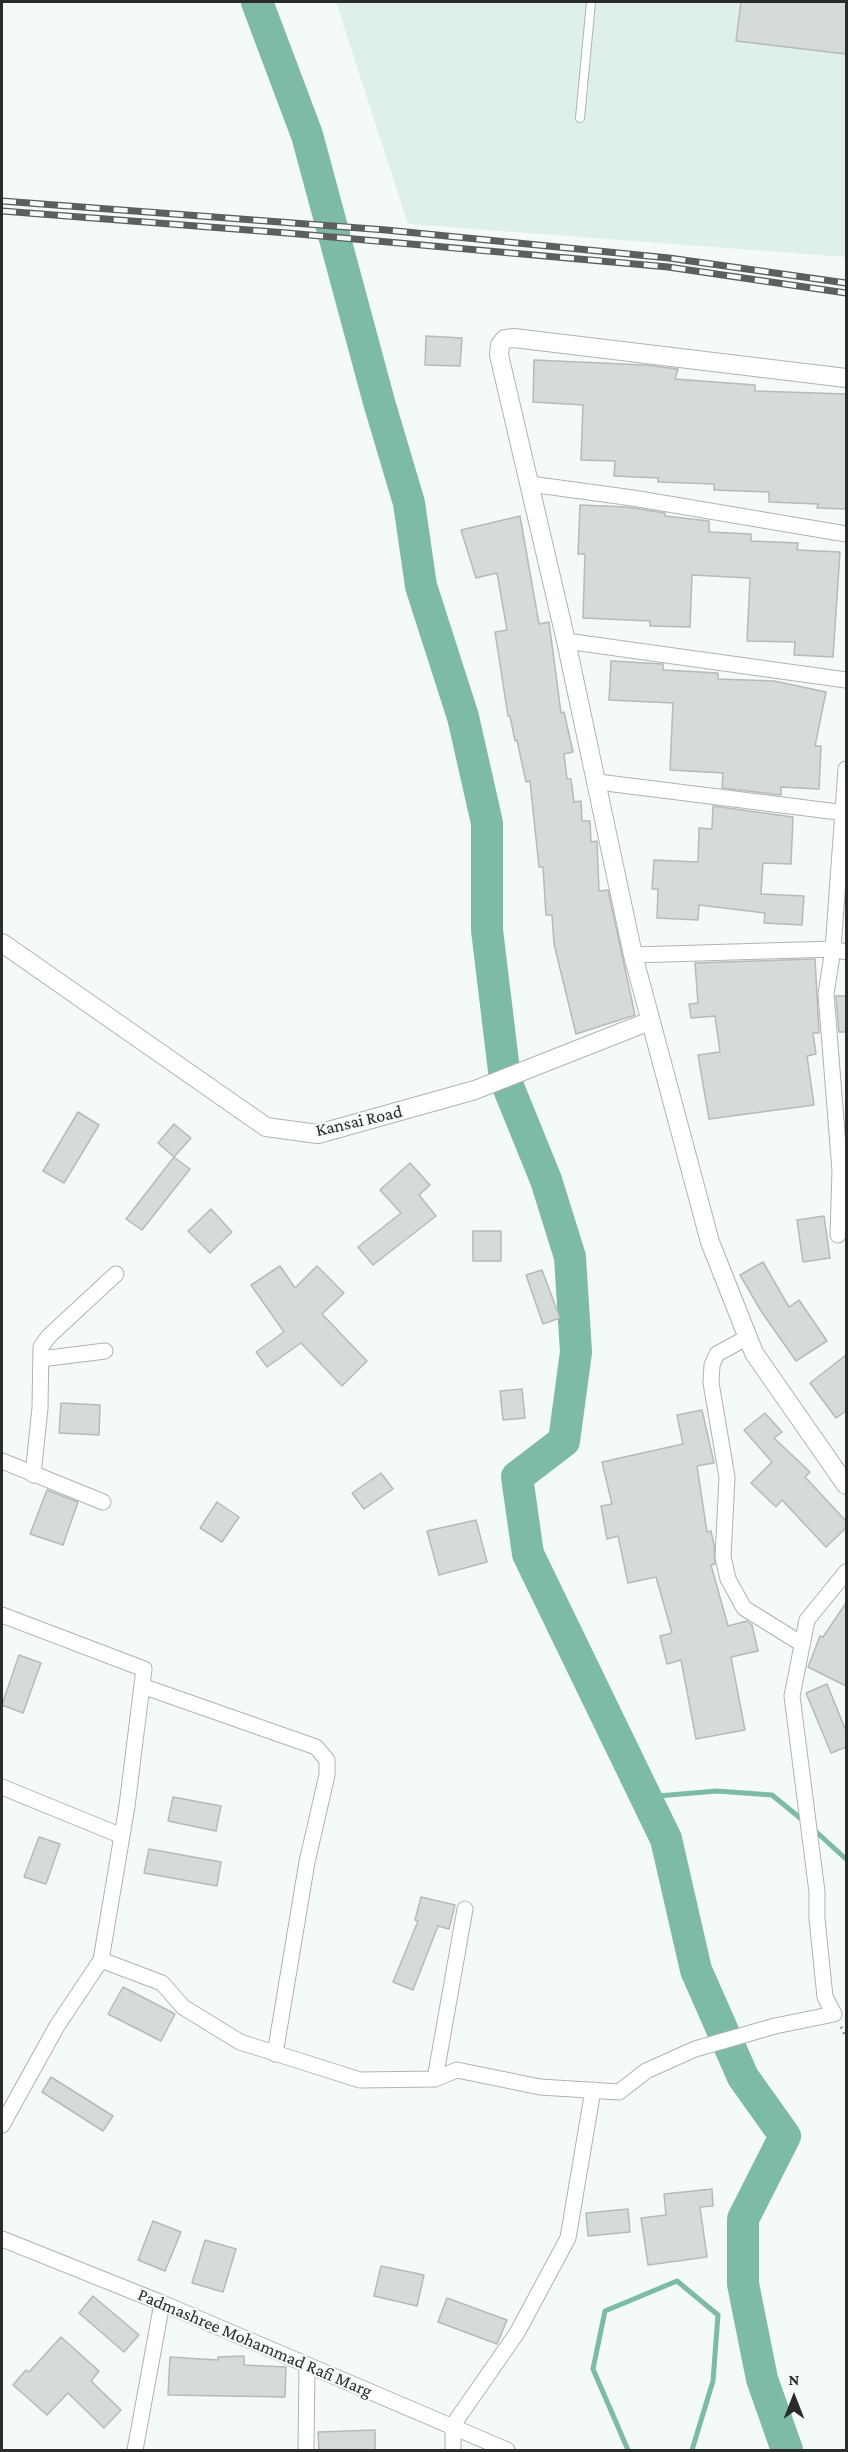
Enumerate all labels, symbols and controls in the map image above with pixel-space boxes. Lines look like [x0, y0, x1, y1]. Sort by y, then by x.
street label: Kansai Road [314, 1101, 404, 1141]
street label: Padmashree Mohammad Rafi Marg [135, 2284, 375, 2402]
north arrow [764, 2368, 824, 2428]
text: N [789, 2371, 799, 2388]

